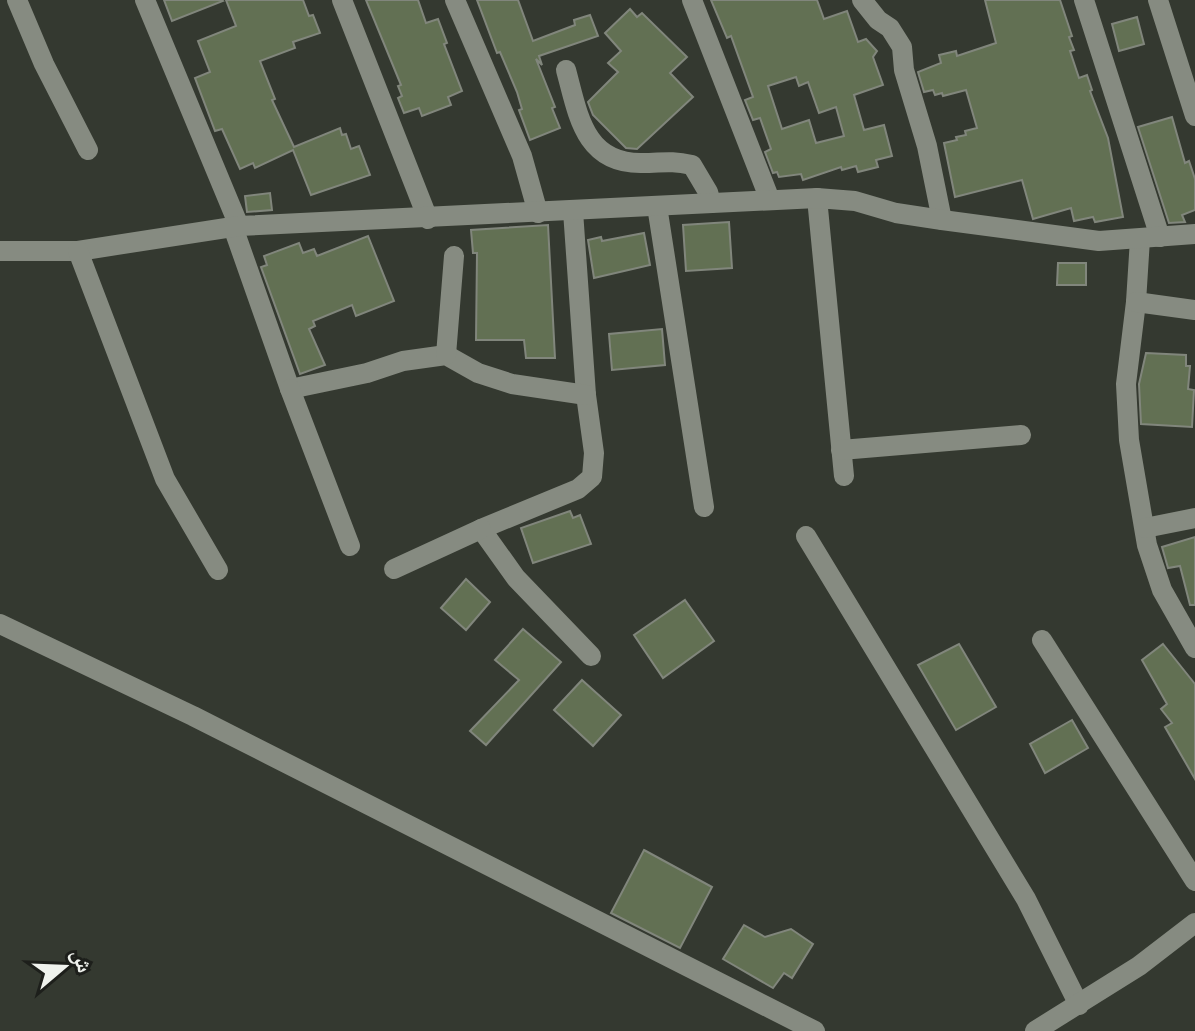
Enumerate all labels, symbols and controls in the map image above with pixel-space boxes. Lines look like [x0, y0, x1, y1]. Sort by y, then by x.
north arrow [24, 927, 104, 1007]
text: ش [66, 945, 100, 976]

